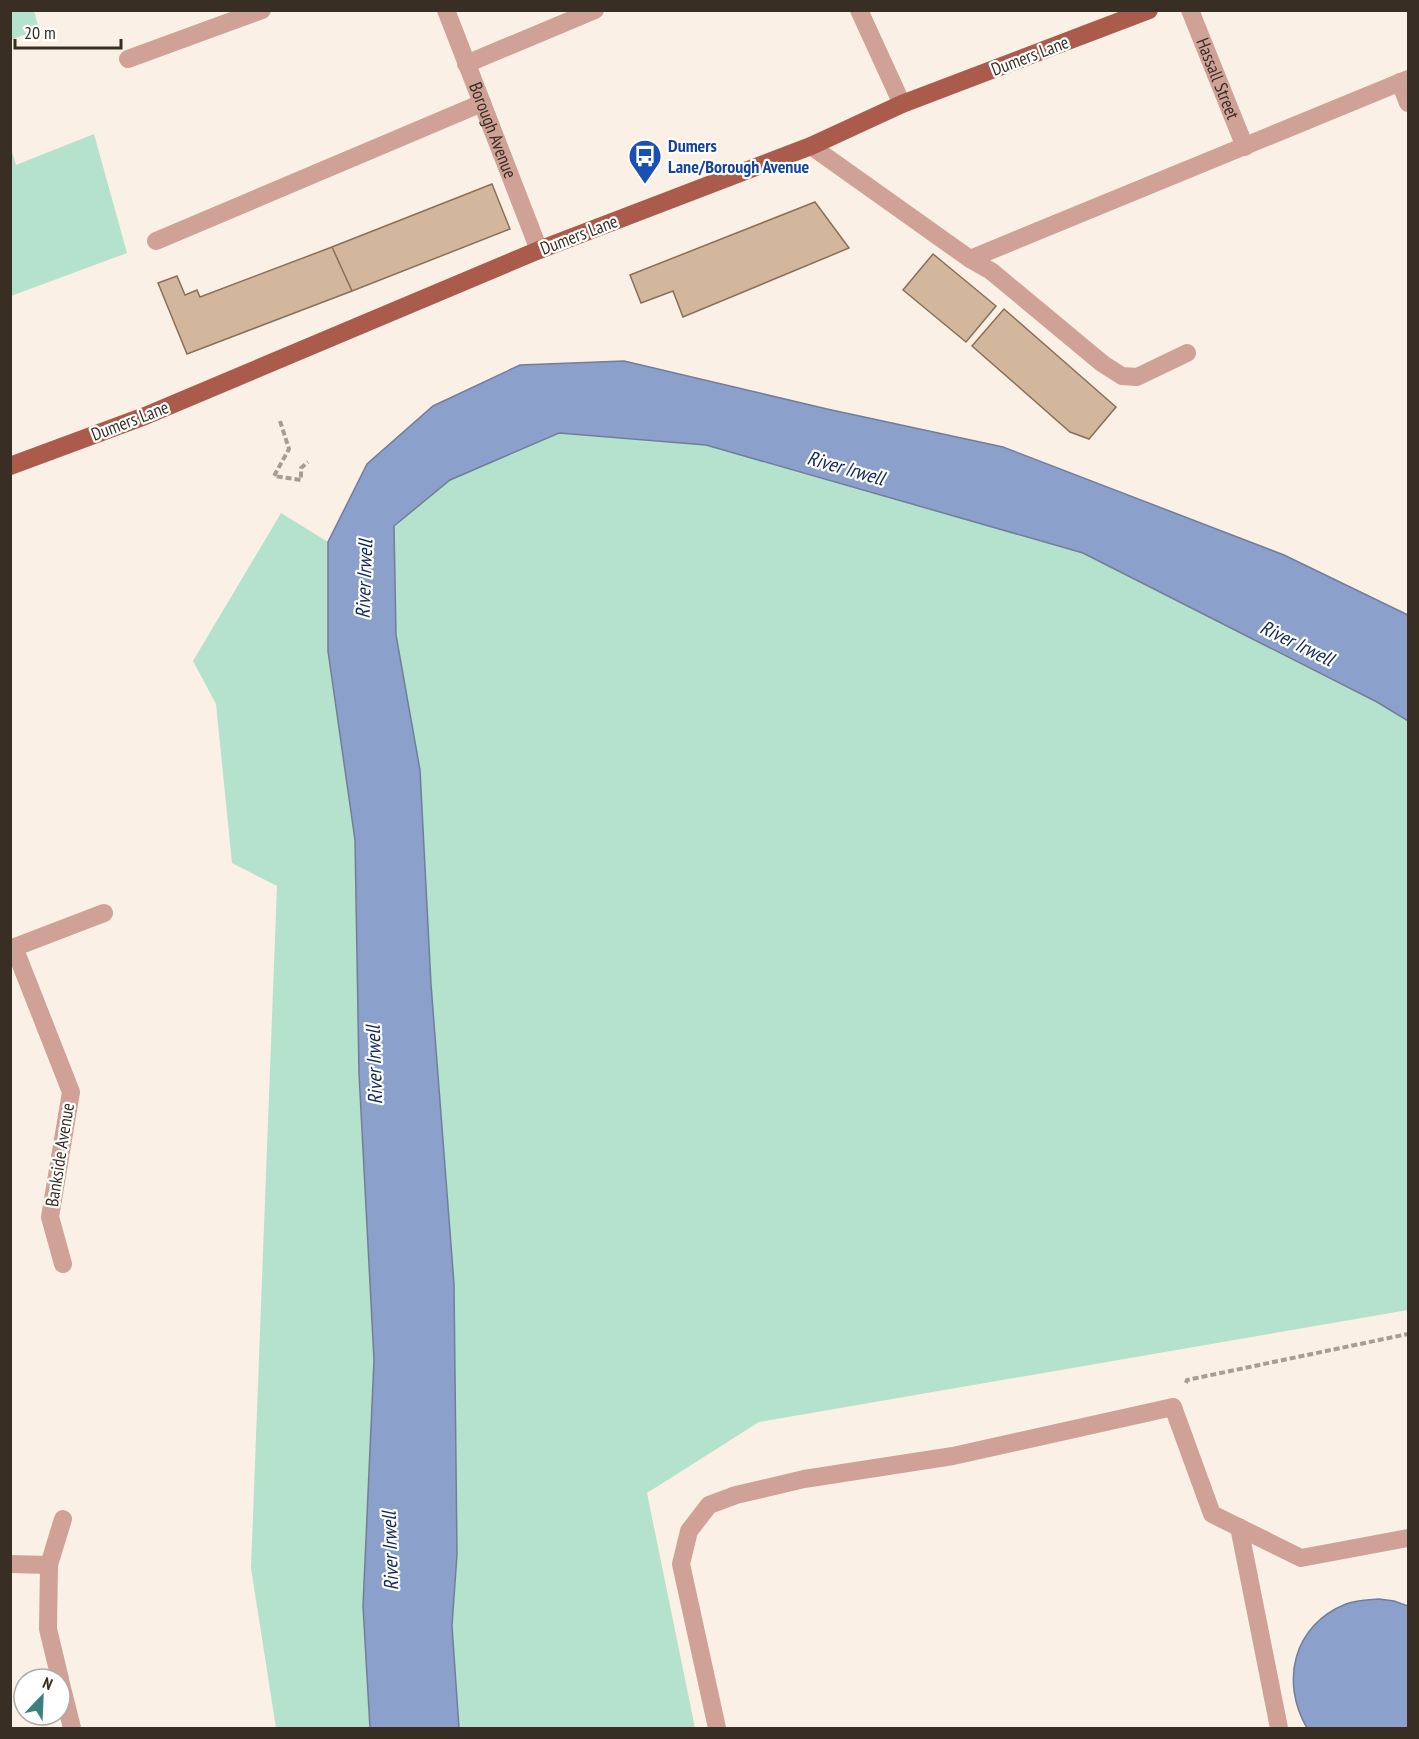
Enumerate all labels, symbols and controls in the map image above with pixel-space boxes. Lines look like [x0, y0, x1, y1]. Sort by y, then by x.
scale bar [15, 12, 122, 50]
text: 20 m [24, 21, 56, 44]
street label: Dumers Lane [988, 30, 1072, 81]
street label: Hassall Street [1191, 34, 1245, 123]
street label: Borough Avenue [464, 79, 522, 182]
place label: Dumers Lane/Borough Avenue [668, 134, 809, 178]
bus stop icon: Dumers Lane/Borough Avenue [627, 138, 663, 185]
street label: Dumers Lane [537, 209, 621, 260]
street label: Dumers Lane [88, 395, 172, 446]
water label: River Irwell [804, 445, 890, 492]
water label: River Irwell [350, 537, 378, 619]
water label: River Irwell [1256, 614, 1340, 673]
water label: River Irwell [360, 1023, 388, 1105]
street label: Bankside Avenue [40, 1101, 79, 1208]
water label: River Irwell [376, 1509, 404, 1591]
north arrow [12, 1667, 72, 1727]
text: N [40, 1672, 56, 1694]

